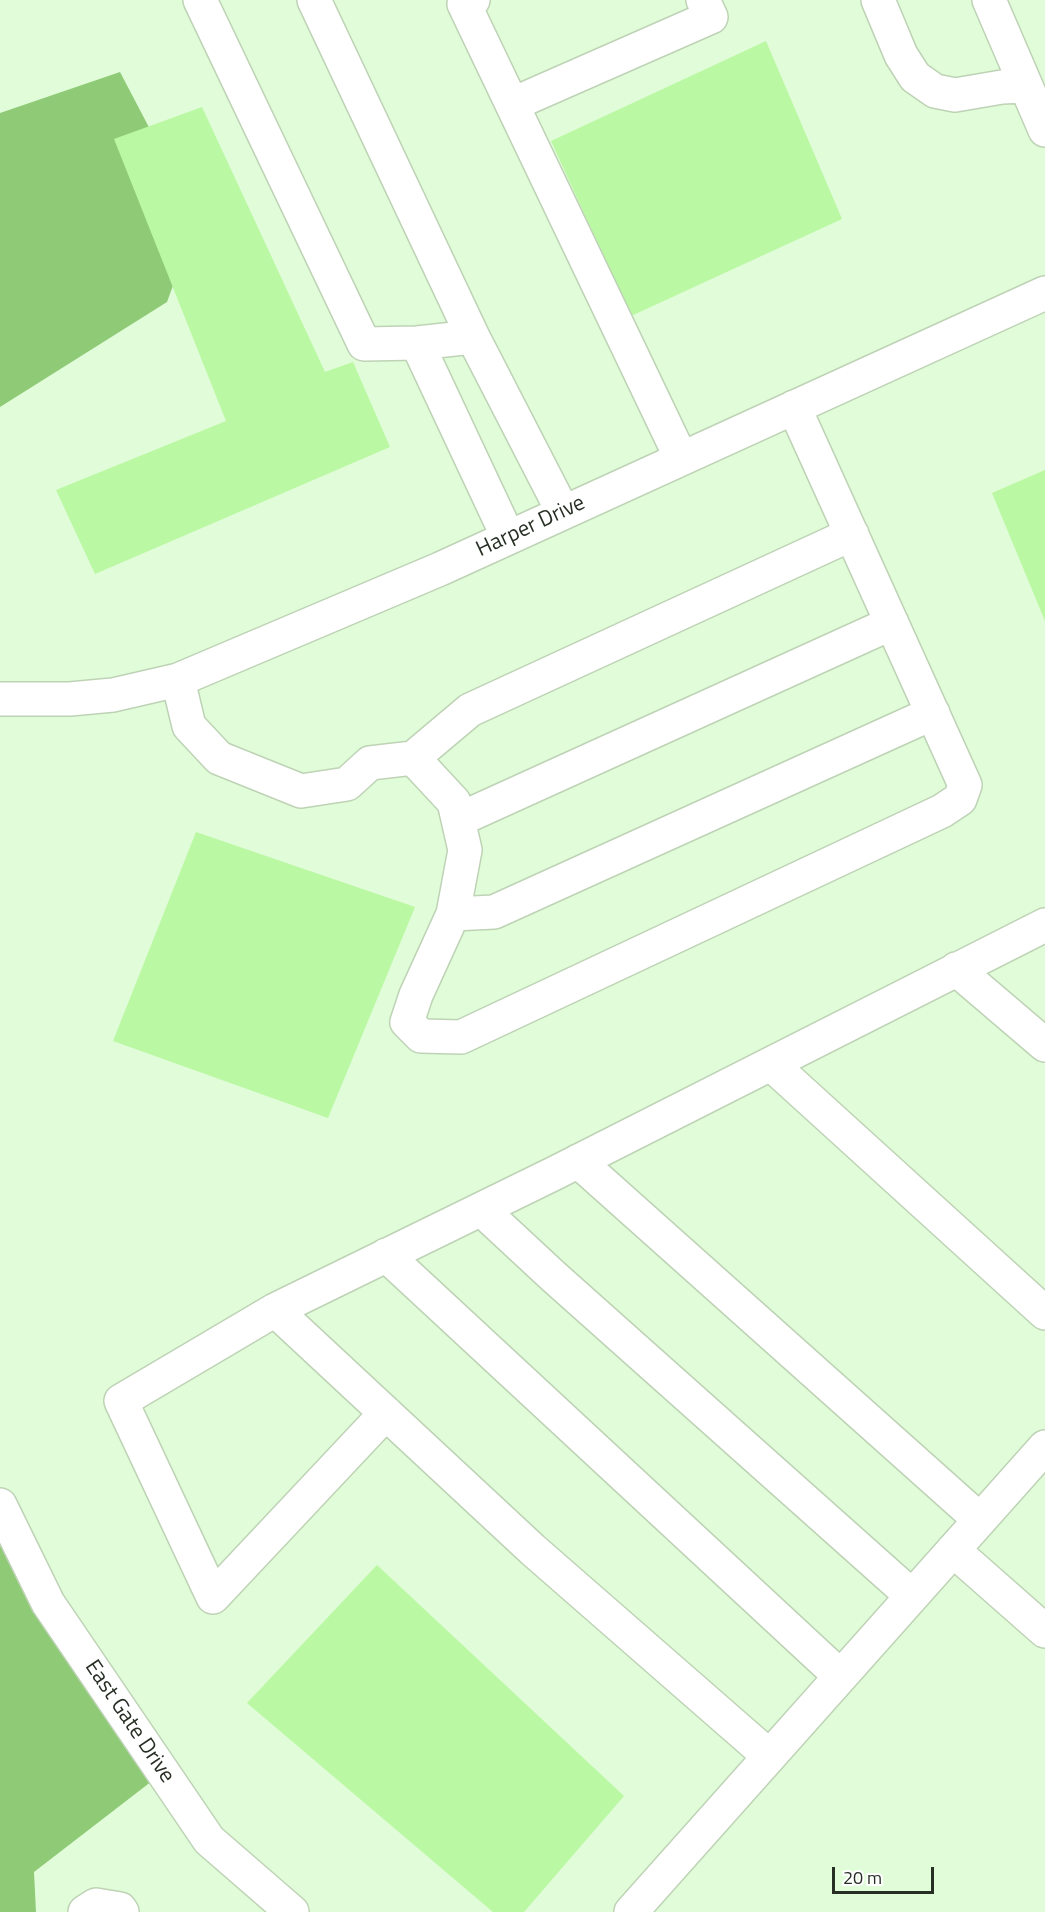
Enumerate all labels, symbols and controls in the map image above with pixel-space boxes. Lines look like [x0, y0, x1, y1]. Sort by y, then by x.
street label: Harper Drive [473, 490, 589, 564]
street label: East Gate Drive [78, 1656, 180, 1788]
scale bar [835, 1855, 937, 1893]
text: 20 m [843, 1864, 882, 1891]

